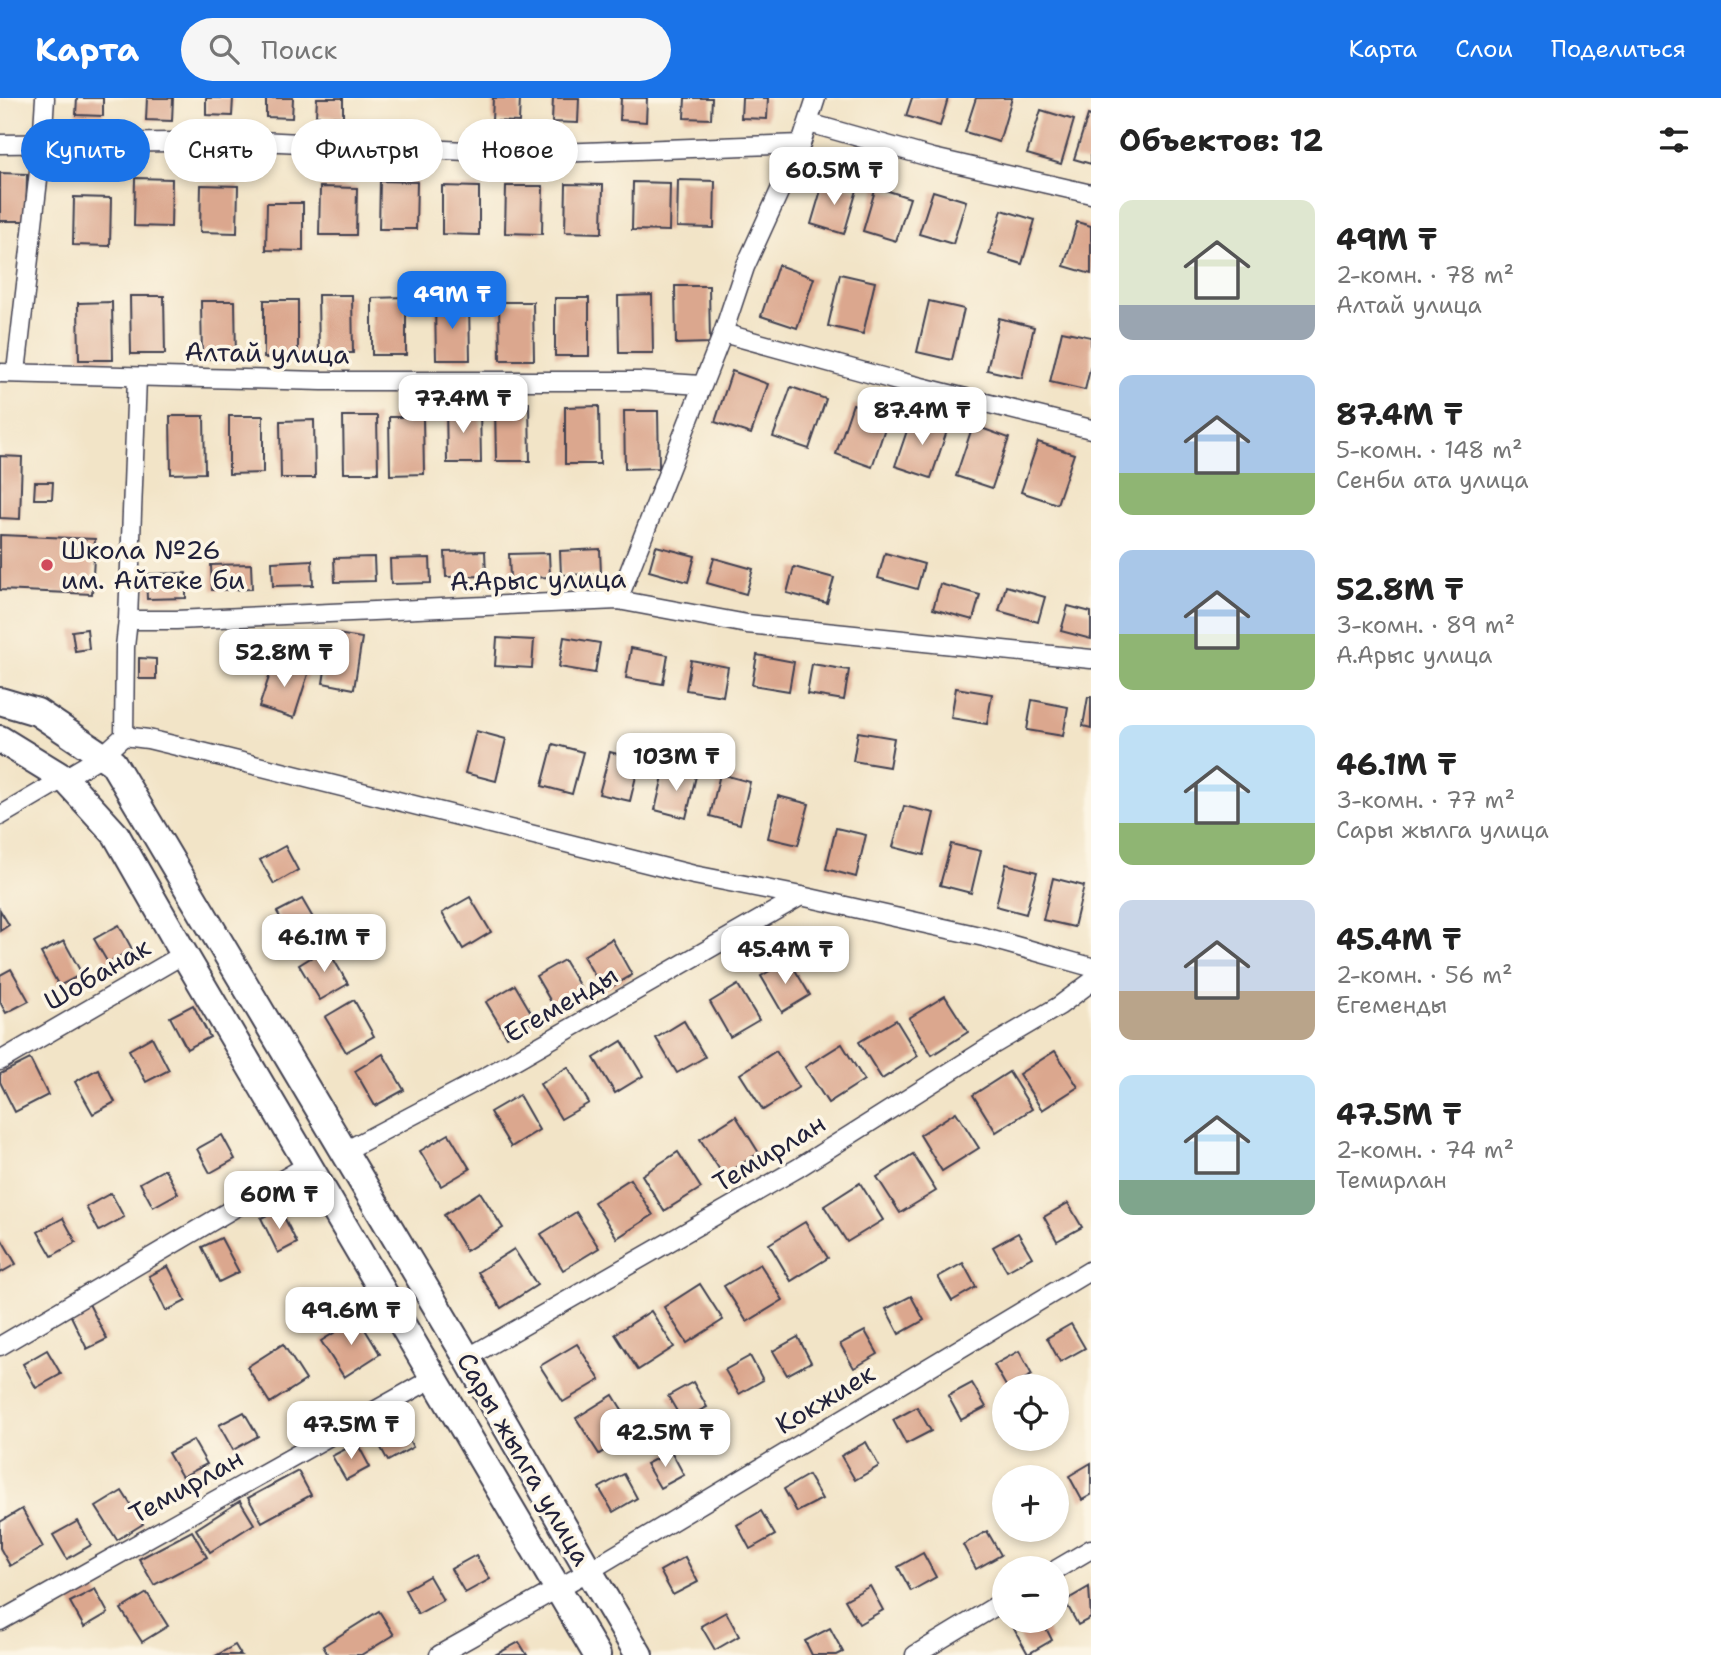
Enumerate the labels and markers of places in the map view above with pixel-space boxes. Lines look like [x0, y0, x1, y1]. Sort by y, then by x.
pin: 60.5M ₸ [769, 148, 899, 207]
pin: 49M ₸ [403, 272, 501, 331]
pin: 77.4M ₸ [398, 376, 528, 435]
pin: 87.4M ₸ [857, 388, 987, 447]
place label: Школа №26 им. Айтеке би [61, 532, 245, 597]
marker: Школа №26 им. Айтеке би [39, 557, 55, 573]
pin: 52.8M ₸ [219, 630, 349, 689]
pin: 103M ₸ [619, 734, 733, 793]
pin: 46.1M ₸ [259, 914, 389, 974]
pin: 45.4M ₸ [720, 926, 850, 986]
pin: 60M ₸ [230, 1172, 328, 1231]
pin: 49.6M ₸ [286, 1288, 416, 1347]
pin: 47.5M ₸ [286, 1402, 416, 1461]
pin: 42.5M ₸ [600, 1410, 730, 1469]

